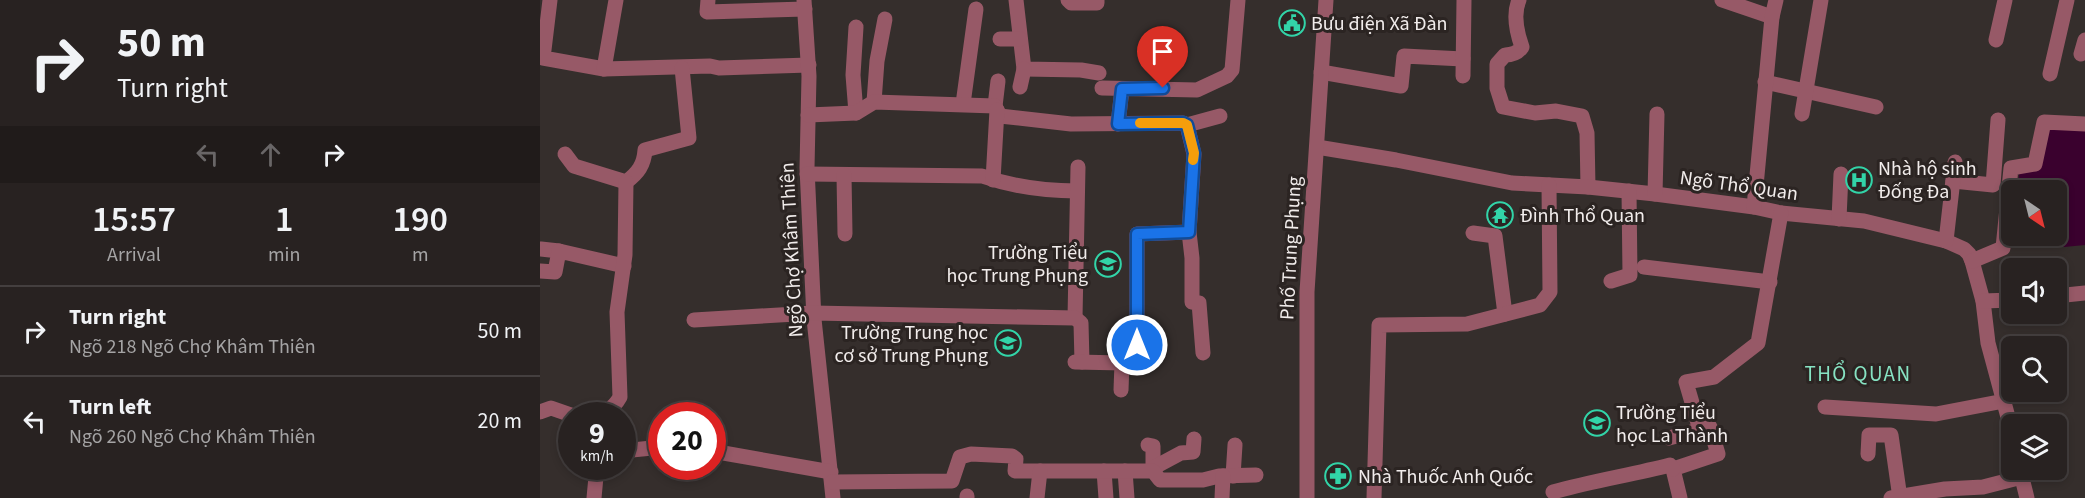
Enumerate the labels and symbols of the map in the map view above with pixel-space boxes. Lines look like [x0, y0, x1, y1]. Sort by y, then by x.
public building icon: Bưu điện Xã Đàn [1277, 8, 1307, 38]
place label: Bưu điện Xã Đàn [1311, 10, 1447, 38]
pin [1137, 26, 1188, 88]
place label: Nhà hộ sinh Đống Đa [1878, 155, 1977, 206]
street label: Ngõ Chợ Khâm Thiên [773, 162, 811, 338]
street label: Ngõ Thổ Quan [1678, 164, 1800, 208]
hospital icon: Nhà hộ sinh Đống Đa [1844, 165, 1874, 195]
street label: Phố Trung Phụng [1273, 176, 1309, 321]
north arrow [2001, 180, 2067, 246]
temple icon: Đình Thổ Quan [1485, 200, 1515, 230]
place label: Đình Thổ Quan [1520, 202, 1645, 230]
place label: Trường Tiểu học Trung Phụng [946, 239, 1088, 290]
school or university icon: Trường Tiểu học Trung Phụng [1093, 249, 1123, 279]
position arrow [1105, 313, 1169, 377]
place label: Trường Trung học cơ sở Trung Phụng [835, 319, 988, 370]
school or university icon: Trường Trung học cơ sở Trung Phụng [993, 328, 1023, 358]
district label: THỔ QUAN [1804, 359, 1912, 389]
place label: Trường Tiểu học La Thành [1616, 399, 1728, 450]
speed limit sign: 20 [648, 402, 726, 480]
school or university icon: Trường Tiểu học La Thành [1582, 408, 1612, 438]
pharmacy icon: Nhà Thuốc Anh Quốc [1323, 461, 1353, 491]
place label: Nhà Thuốc Anh Quốc [1358, 463, 1533, 491]

